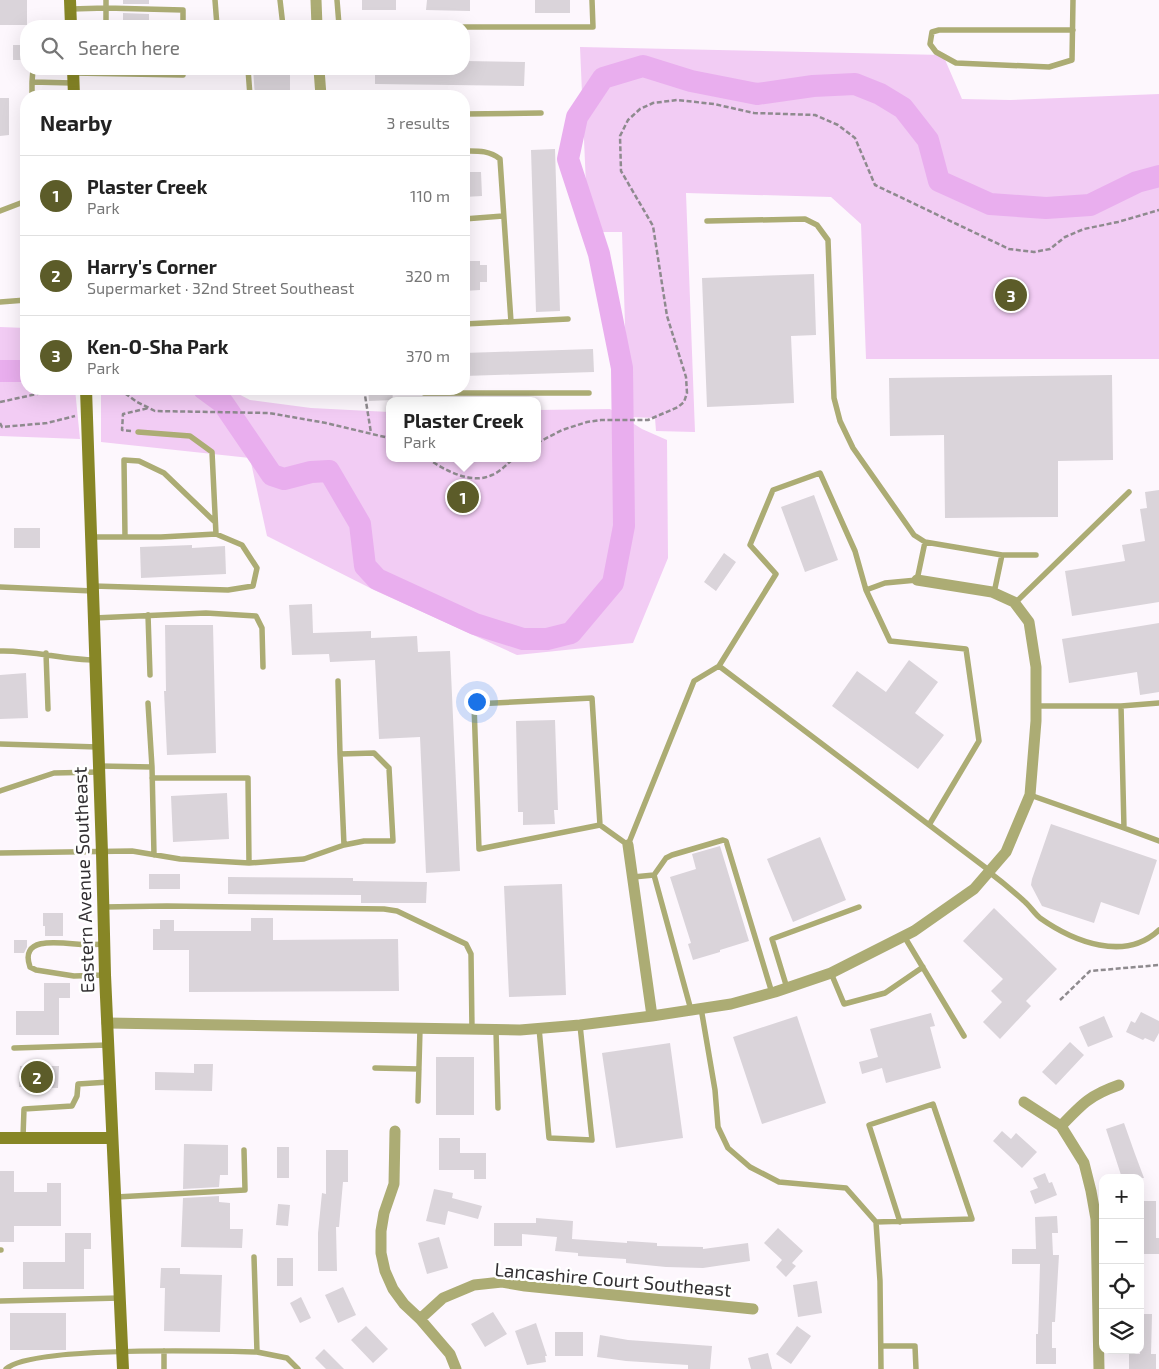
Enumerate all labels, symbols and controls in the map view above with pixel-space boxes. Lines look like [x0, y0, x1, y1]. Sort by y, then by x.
search box [20, 20, 470, 75]
icon: search [38, 34, 66, 62]
text: Search here [78, 36, 180, 59]
text: Nearby [40, 110, 112, 135]
text: 3 results [387, 113, 450, 132]
text: Plaster Creek [87, 175, 207, 198]
text: 1 [53, 186, 59, 205]
text: 110 m [410, 186, 450, 205]
text: Park [87, 198, 120, 217]
text: Harry's Corner [87, 255, 217, 278]
text: 2 [51, 266, 61, 285]
text: 320 m [405, 266, 450, 285]
pin: 3 [995, 276, 1027, 314]
text: Supermarket · 32nd Street Southeast [87, 278, 354, 297]
text: Ken-O-Sha Park [87, 335, 228, 358]
text: 3 [51, 346, 61, 365]
text: 370 m [406, 346, 450, 365]
text: Park [87, 358, 120, 377]
popup [386, 397, 541, 462]
text: Plaster Creek [403, 409, 524, 432]
text: Park [403, 432, 436, 451]
pin: 1 [447, 478, 479, 516]
your location [464, 689, 490, 715]
street label: Eastern Avenue Southeast [68, 766, 98, 994]
pin: 2 [21, 1058, 53, 1096]
map controls [1099, 1174, 1144, 1354]
button: + [1099, 1174, 1144, 1219]
button: − [1099, 1219, 1144, 1264]
street label: Lancashire Court Southeast [494, 1257, 732, 1301]
button: locate [1099, 1264, 1144, 1309]
button: layers [1099, 1309, 1144, 1354]

